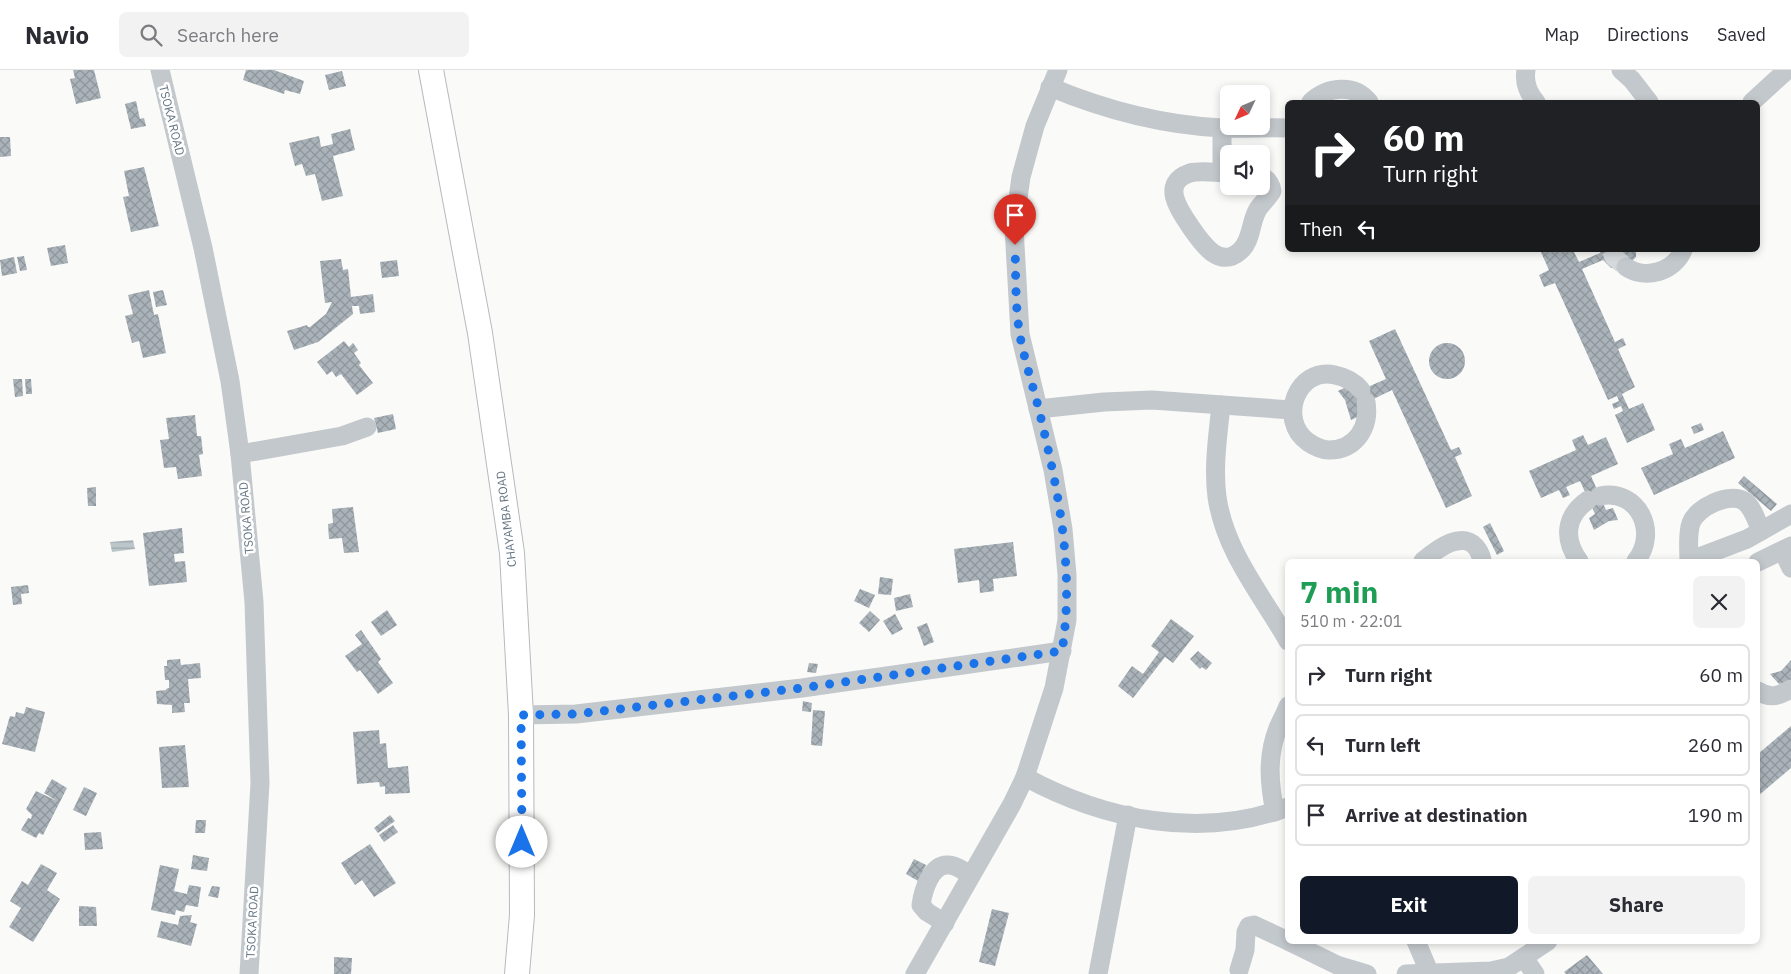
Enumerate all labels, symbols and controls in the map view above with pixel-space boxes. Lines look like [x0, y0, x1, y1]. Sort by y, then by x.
search box [119, 12, 469, 57]
text: Navio [25, 19, 89, 51]
icon: search [137, 21, 165, 49]
text: Search here [177, 23, 279, 47]
text: Map [1544, 23, 1579, 46]
text: Directions [1607, 23, 1689, 46]
text: Saved [1717, 23, 1766, 46]
street label: TSOKA ROAD [156, 83, 188, 157]
north arrow [1220, 85, 1270, 135]
map controls [1220, 85, 1270, 195]
text: 60 m [1383, 115, 1465, 161]
icon: right [1300, 120, 1365, 185]
button: sound [1220, 145, 1270, 195]
text: Turn right [1383, 159, 1478, 188]
pin [994, 194, 1036, 245]
icon: arrive [1001, 201, 1029, 229]
icon: left [1353, 215, 1381, 243]
text: Then [1300, 217, 1343, 241]
street label: CHAYAMBA ROAD [493, 470, 519, 568]
street label: TSOKA ROAD [235, 482, 257, 554]
text: 7 min [1300, 572, 1378, 611]
button: close [1693, 576, 1745, 628]
text: 510 m · 22:01 [1300, 611, 1402, 631]
icon: right [1302, 661, 1330, 689]
text: Turn right [1345, 663, 1432, 687]
text: 60 m [1699, 663, 1743, 687]
icon: left [1302, 731, 1330, 759]
text: Turn left [1345, 733, 1421, 757]
text: 260 m [1688, 733, 1743, 757]
icon: arrive [1302, 801, 1330, 829]
text: Arrive at destination [1345, 803, 1528, 827]
text: 190 m [1688, 803, 1743, 827]
position arrow [495, 815, 547, 867]
button: Exit [1300, 876, 1518, 934]
button: Share [1528, 876, 1745, 934]
street label: TSOKA ROAD [243, 886, 261, 958]

